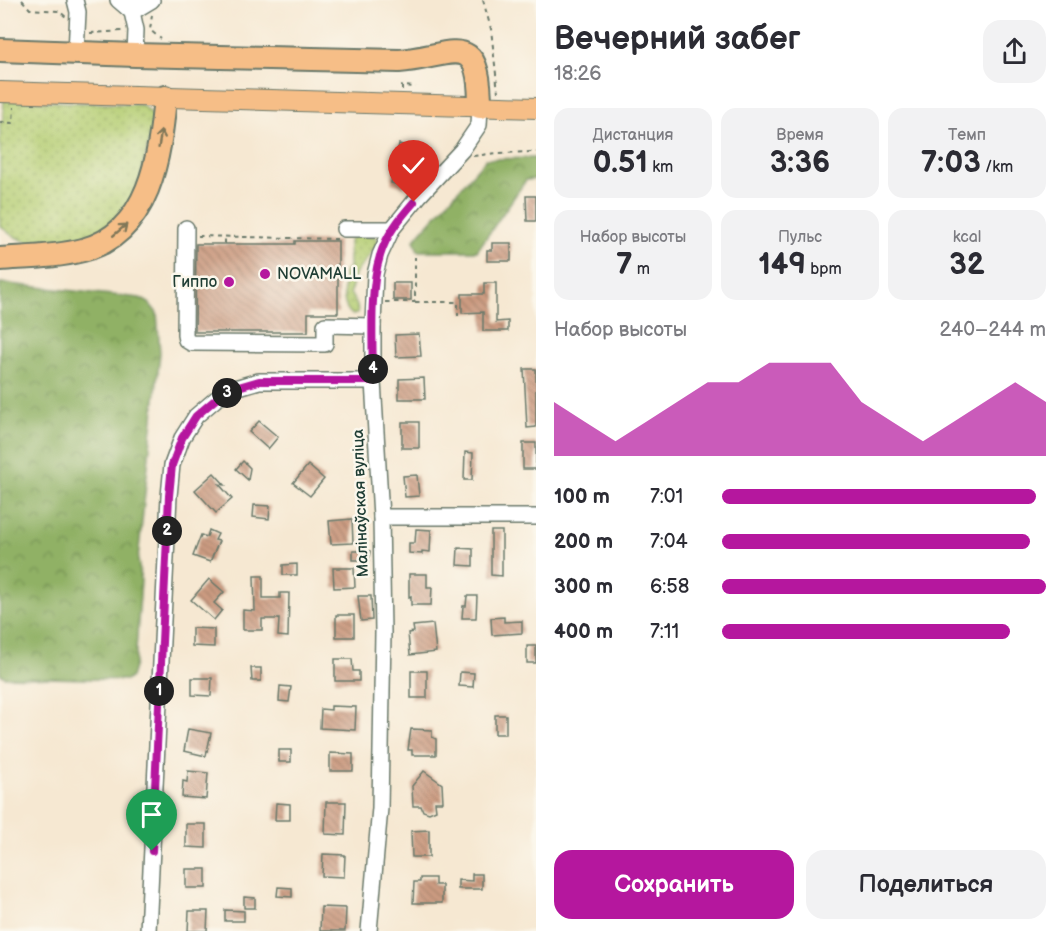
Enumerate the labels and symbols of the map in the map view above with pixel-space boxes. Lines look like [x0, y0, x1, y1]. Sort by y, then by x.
one-way arrow [155, 129, 166, 149]
pin [388, 140, 439, 202]
one-way arrow [112, 223, 127, 237]
place label: NOVAMALL [277, 265, 362, 284]
marker: NOVAMALL [258, 267, 272, 281]
place label: Гиппо [172, 273, 217, 292]
marker: Гиппо [222, 275, 236, 289]
pin: 4 [358, 354, 388, 384]
pin: 3 [212, 378, 242, 408]
street label: Малінаўская вуліца [349, 428, 373, 577]
pin: 2 [152, 516, 182, 546]
pin: 1 [144, 676, 174, 706]
pin [126, 789, 177, 851]

